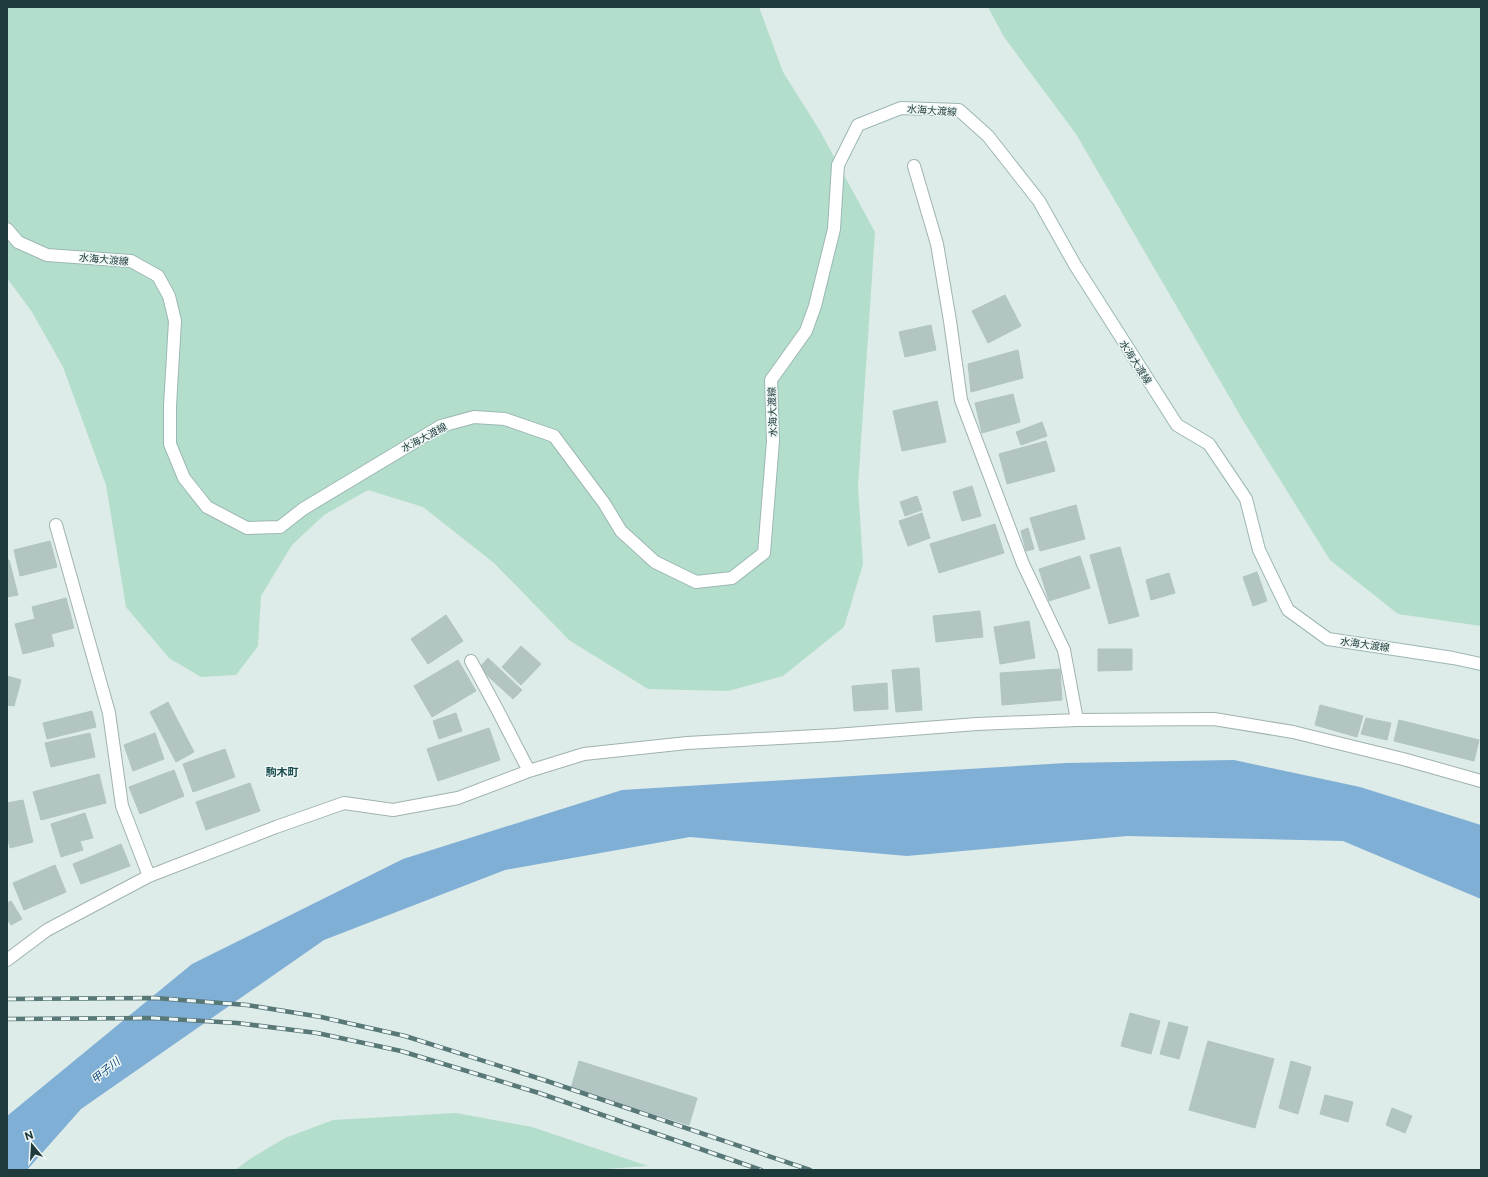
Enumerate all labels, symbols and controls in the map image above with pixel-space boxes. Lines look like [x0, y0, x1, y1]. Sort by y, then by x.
street label: 水海大渡線 [907, 102, 957, 118]
street label: 水海大渡線 [79, 251, 129, 267]
street label: 水海大渡線 [1117, 338, 1155, 386]
street label: 水海大渡線 [765, 387, 779, 437]
street label: 水海大渡線 [399, 420, 449, 454]
street label: 水海大渡線 [1339, 635, 1391, 653]
district label: 駒木町 [266, 765, 299, 778]
water label: 甲子川 [88, 1054, 123, 1085]
north arrow [12, 1125, 52, 1165]
text: N [23, 1128, 35, 1142]

